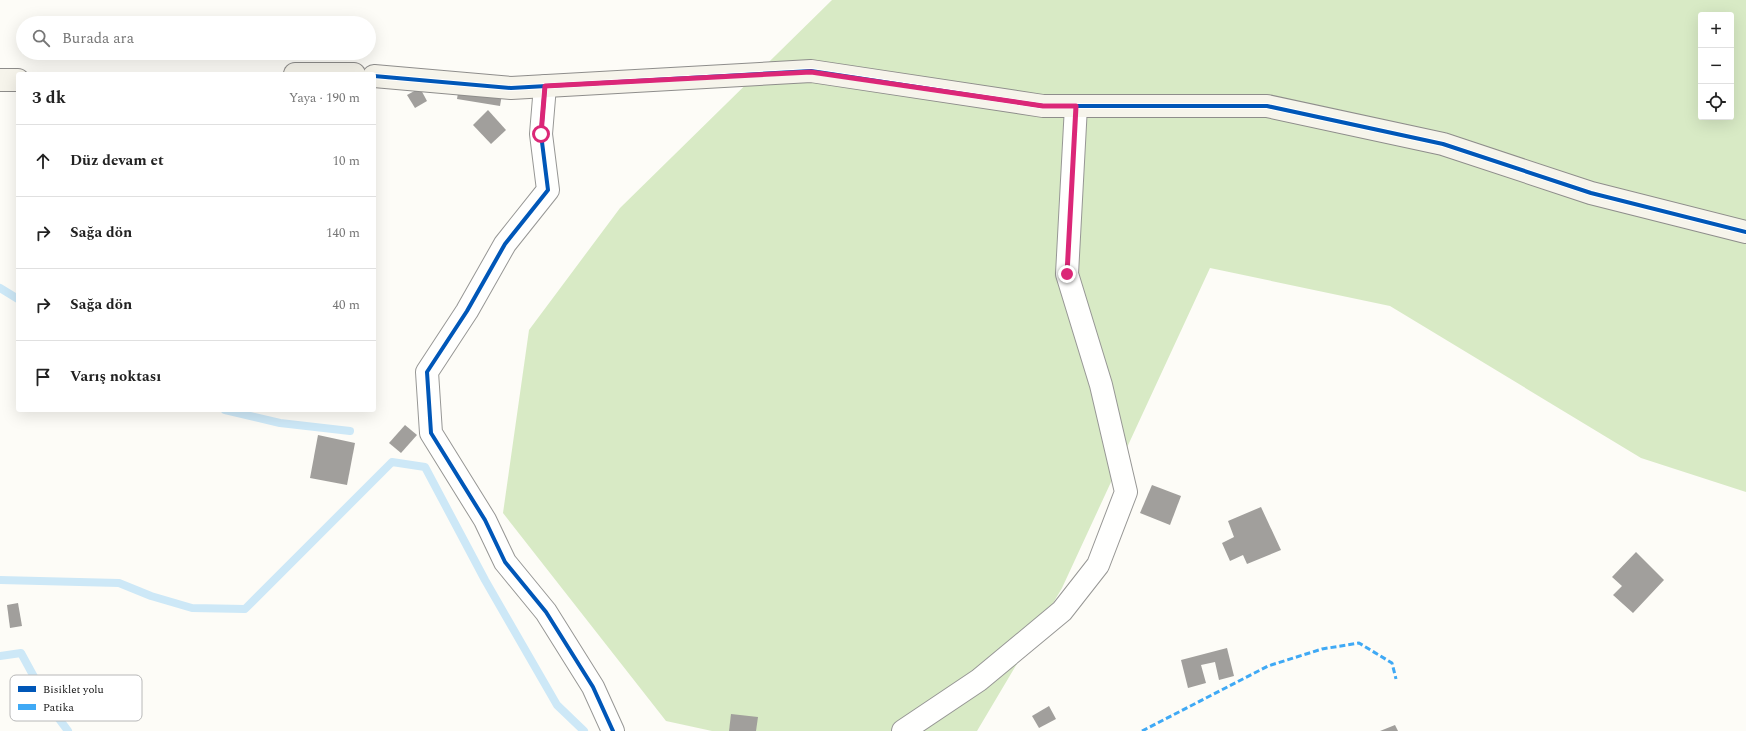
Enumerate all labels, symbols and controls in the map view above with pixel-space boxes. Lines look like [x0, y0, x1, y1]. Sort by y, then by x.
map controls [1698, 12, 1734, 120]
button: + [1698, 12, 1734, 48]
search box [16, 16, 376, 60]
icon: search [30, 27, 52, 49]
text: Burada ara [62, 27, 134, 50]
button: − [1698, 48, 1734, 84]
button: locate [1698, 84, 1734, 120]
text: 3 dk [32, 85, 66, 111]
text: Yaya · 190 m [289, 88, 360, 108]
route start [532, 125, 550, 143]
text: Düz devam et [70, 149, 164, 172]
icon: ahead [32, 150, 54, 172]
text: 10 m [333, 151, 360, 171]
text: Sağa dön [70, 221, 132, 244]
icon: right [32, 222, 54, 244]
text: 140 m [326, 223, 360, 243]
route end [1058, 265, 1076, 283]
text: Sağa dön [70, 293, 132, 316]
icon: right [32, 294, 54, 316]
text: 40 m [333, 295, 360, 315]
text: Varış noktası [70, 365, 161, 388]
icon: arrive [32, 366, 54, 388]
legend [10, 675, 142, 721]
text: Bisiklet yolu [43, 681, 104, 698]
text: Patika [43, 699, 74, 716]

